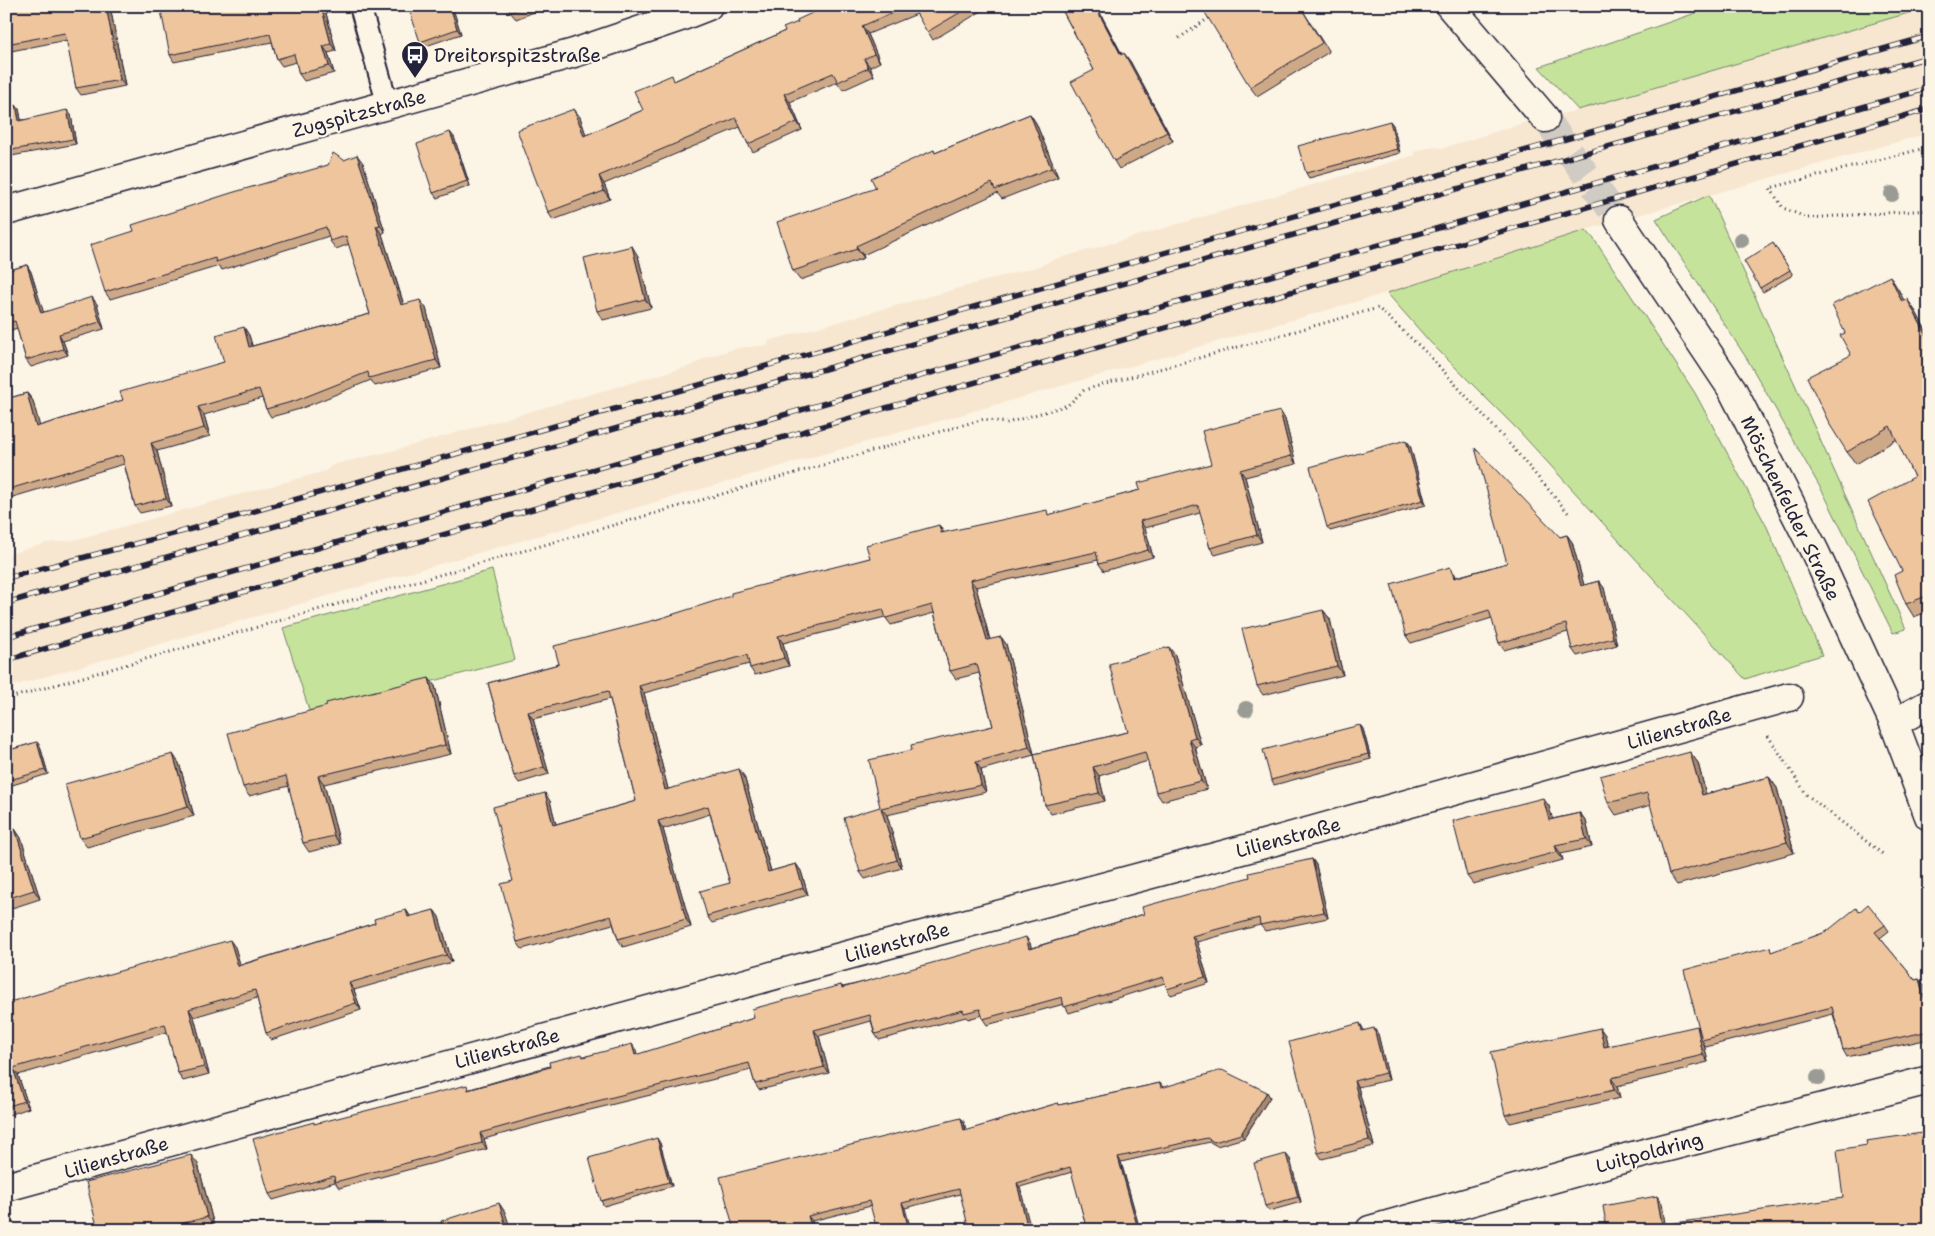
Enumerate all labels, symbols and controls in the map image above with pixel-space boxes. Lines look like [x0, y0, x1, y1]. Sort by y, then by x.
bus stop icon: Dreitorspitzstraße [400, 40, 430, 79]
place label: Dreitorspitzstraße [434, 43, 601, 68]
street label: Zugspitzstraße [290, 84, 429, 143]
street label: Möschenfelder Straße [1735, 412, 1846, 605]
street label: Lilienstraße [1624, 702, 1734, 755]
street label: Lilienstraße [1233, 811, 1343, 864]
street label: Lilienstraße [842, 916, 952, 969]
street label: Lilienstraße [452, 1022, 562, 1075]
street label: Luitpoldring [1593, 1126, 1705, 1179]
street label: Lilienstraße [61, 1131, 171, 1184]

